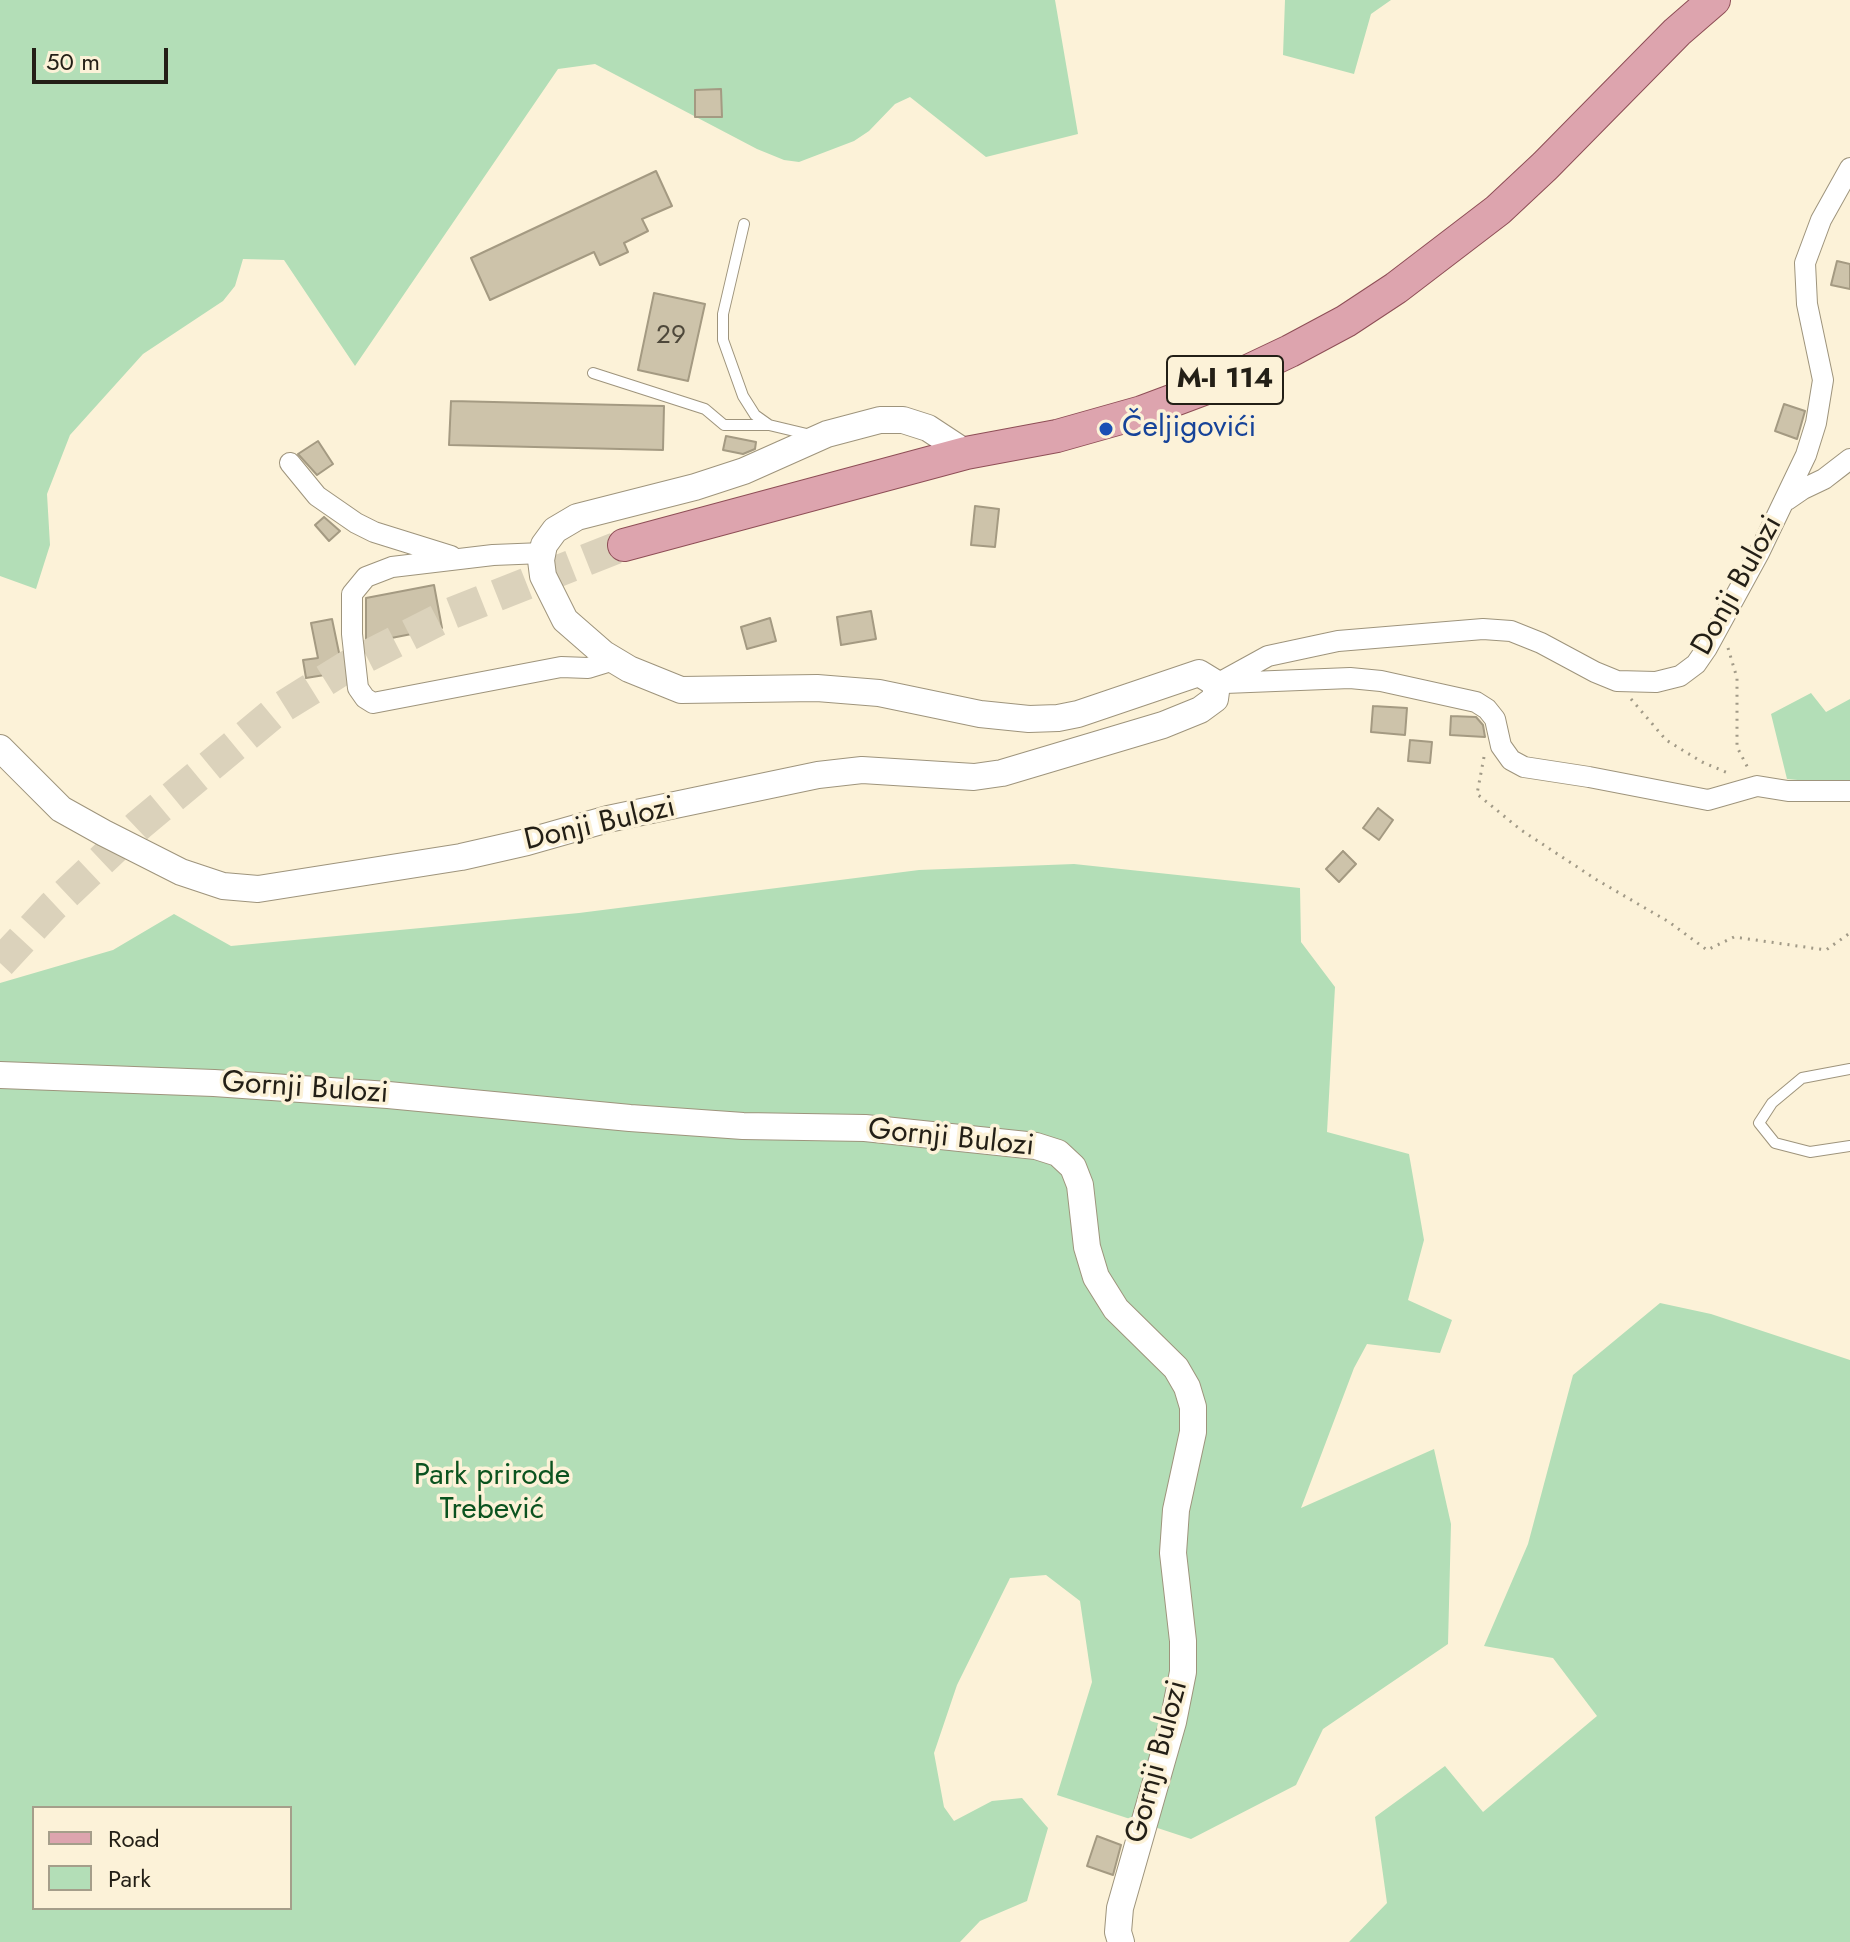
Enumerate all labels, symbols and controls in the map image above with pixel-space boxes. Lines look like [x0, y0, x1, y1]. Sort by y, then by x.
scale bar [36, 32, 172, 82]
text: 50 m [46, 44, 100, 79]
house number: 29 [656, 321, 686, 353]
road number: M-I 114 [1167, 356, 1283, 404]
place label: Čeljigovići [1122, 411, 1256, 447]
marker: Čeljigovići [1097, 420, 1115, 438]
street label: Donji Bulozi [1685, 510, 1791, 662]
street label: Donji Bulozi [521, 790, 679, 860]
street label: Gornji Bulozi [221, 1065, 389, 1113]
street label: Gornji Bulozi [866, 1112, 1036, 1166]
park label: Park prirode Trebević [414, 1459, 570, 1530]
street label: Gornji Bulozi [1119, 1677, 1197, 1847]
legend [32, 1806, 292, 1910]
text: Road [108, 1821, 160, 1856]
text: Park [108, 1861, 151, 1896]

